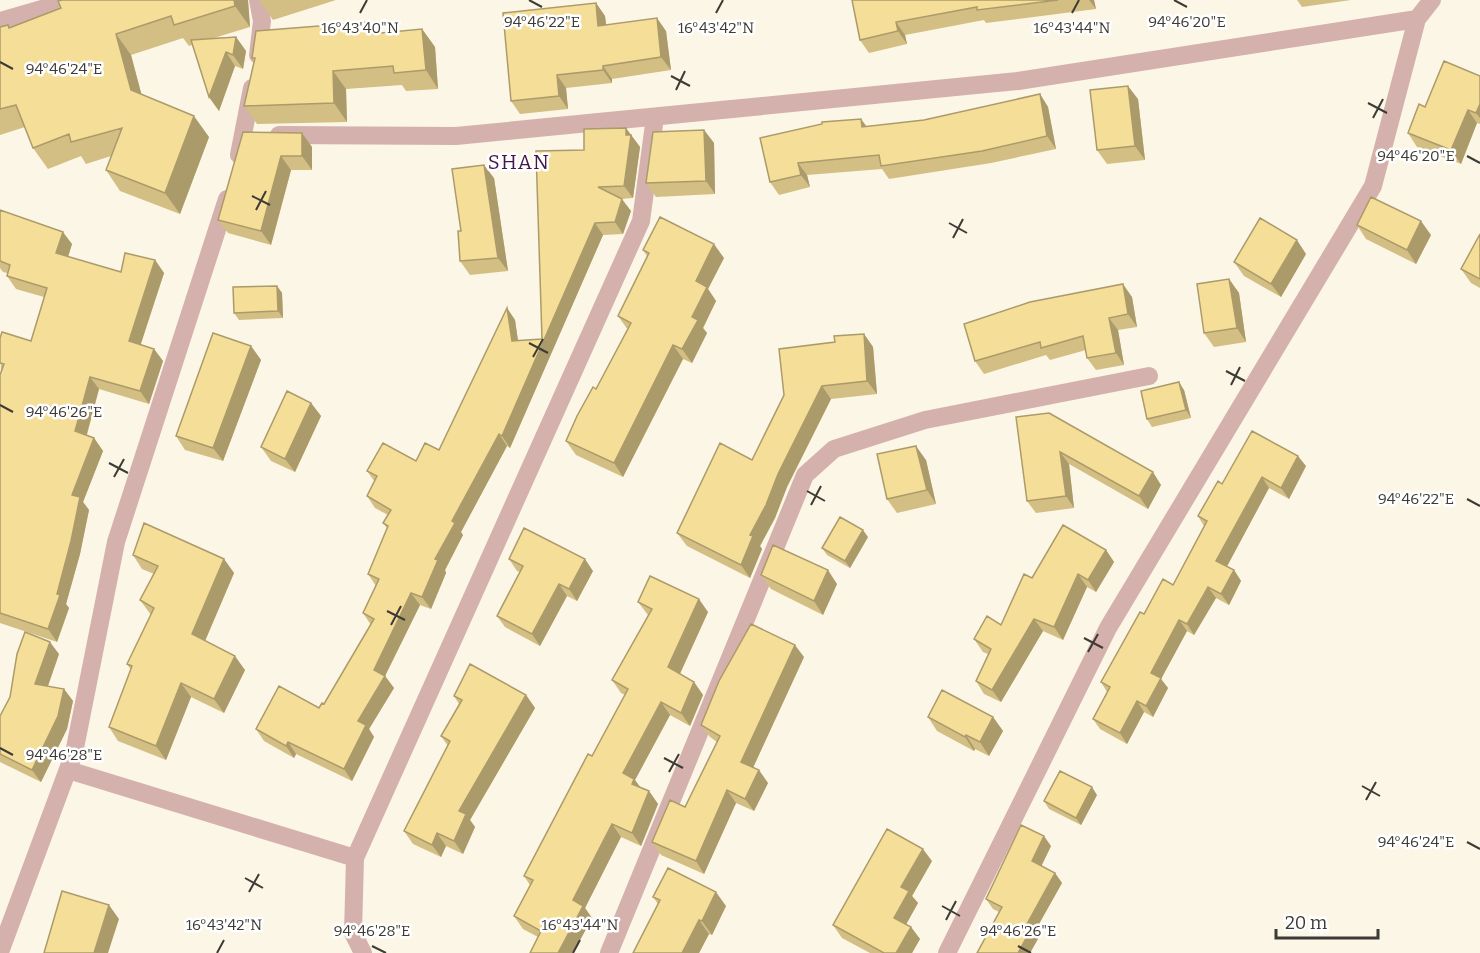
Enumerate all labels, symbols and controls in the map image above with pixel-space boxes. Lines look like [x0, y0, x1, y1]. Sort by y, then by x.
text: 94°46'22"E [504, 13, 580, 31]
text: 94°46'20"E [1148, 13, 1226, 31]
text: 16°43'40"N [321, 19, 399, 37]
text: 16°43'42"N [678, 19, 754, 37]
text: 16°43'44"N [1034, 19, 1111, 37]
text: 94°46'24"E [26, 60, 102, 78]
text: 94°46'20"E [1377, 147, 1455, 165]
district label: SHAN [488, 150, 550, 174]
text: 94°46'26"E [26, 403, 102, 421]
text: 94°46'22"E [1378, 490, 1454, 508]
text: 94°46'28"E [26, 746, 102, 764]
text: 94°46'24"E [1378, 833, 1454, 851]
scale bar [1276, 902, 1378, 940]
text: 20 m [1285, 912, 1327, 934]
text: 16°43'42"N [186, 916, 262, 934]
text: 16°43'44"N [542, 916, 619, 934]
text: 94°46'28"E [334, 922, 410, 940]
text: 94°46'26"E [980, 922, 1056, 940]

